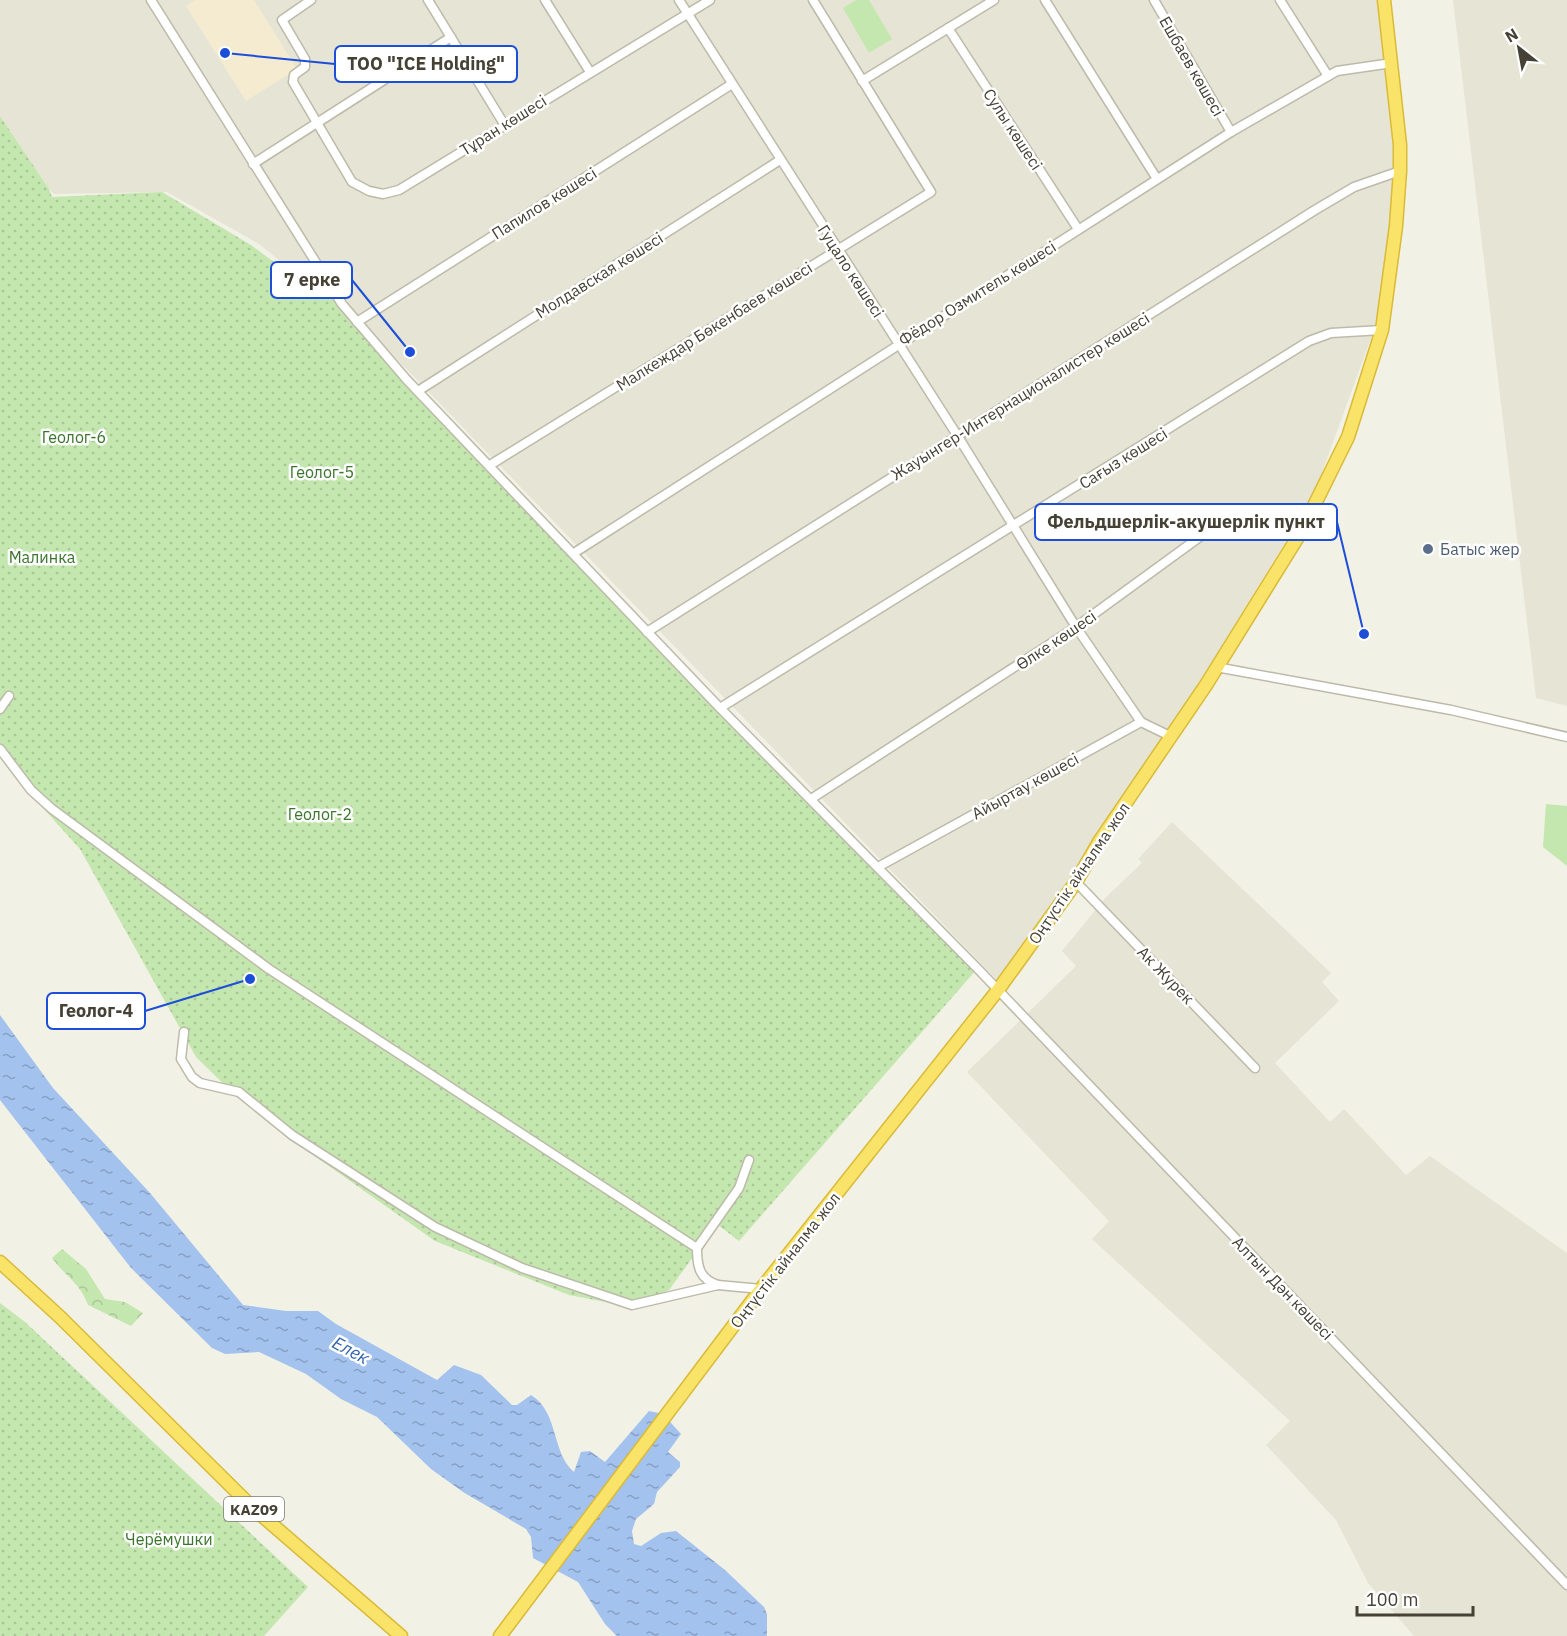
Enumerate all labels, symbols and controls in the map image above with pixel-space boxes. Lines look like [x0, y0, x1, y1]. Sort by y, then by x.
street label: Ешбаев көшесі [1155, 12, 1229, 120]
north arrow [1489, 18, 1549, 78]
text: N [1501, 24, 1521, 47]
callout: ТОО "ICE Holding" [335, 46, 517, 82]
text: ТОО "ICE Holding" [347, 52, 505, 75]
street label: Сулы көшесі [979, 84, 1047, 174]
street label: Тұран көшесі [456, 90, 550, 160]
street label: Папилов көшесі [488, 163, 600, 243]
street label: Гуцало көшесі [814, 221, 888, 321]
street label: Молдавская көшесі [532, 228, 666, 322]
street label: Фёдор Озмитель көшесі [894, 236, 1060, 350]
street label: Малкеждар Бөкенбаев көшесі [612, 257, 816, 395]
callout: 7 ерке [271, 262, 352, 298]
text: 7 ерке [284, 268, 340, 291]
street label: Жауынгер-Интернационалистер көшесі [887, 308, 1153, 484]
street label: Сағыз көшесі [1075, 423, 1171, 493]
park label: Геолог-6 [42, 427, 106, 447]
park label: Геолог-5 [290, 462, 354, 482]
callout: Фельдшерлік-акушерлік пункт [1035, 504, 1337, 540]
text: Фельдшерлік-акушерлік пункт [1047, 510, 1325, 533]
place label: Батыс жер [1440, 539, 1520, 559]
marker: Батыс жер [1421, 542, 1435, 556]
park label: Малинка [9, 547, 76, 567]
street label: Өлке көшесі [1012, 606, 1100, 674]
street label: Айыртау көшесі [968, 748, 1082, 824]
street label: Оңтүстік айналма жол [1024, 798, 1134, 948]
park label: Геолог-2 [288, 804, 352, 824]
street label: Ак Журек [1133, 942, 1199, 1008]
callout: Геолог-4 [47, 993, 145, 1029]
text: Геолог-4 [59, 999, 133, 1022]
street label: Оңтүстік айналма жол [726, 1188, 844, 1332]
street label: Алтын Дән көшесі [1228, 1232, 1338, 1344]
water label: Елек [329, 1331, 374, 1369]
road number: KAZ09 [224, 1497, 284, 1521]
park label: Черёмушки [125, 1529, 213, 1549]
scale bar [1357, 1579, 1472, 1617]
text: 100 m [1366, 1588, 1418, 1611]

